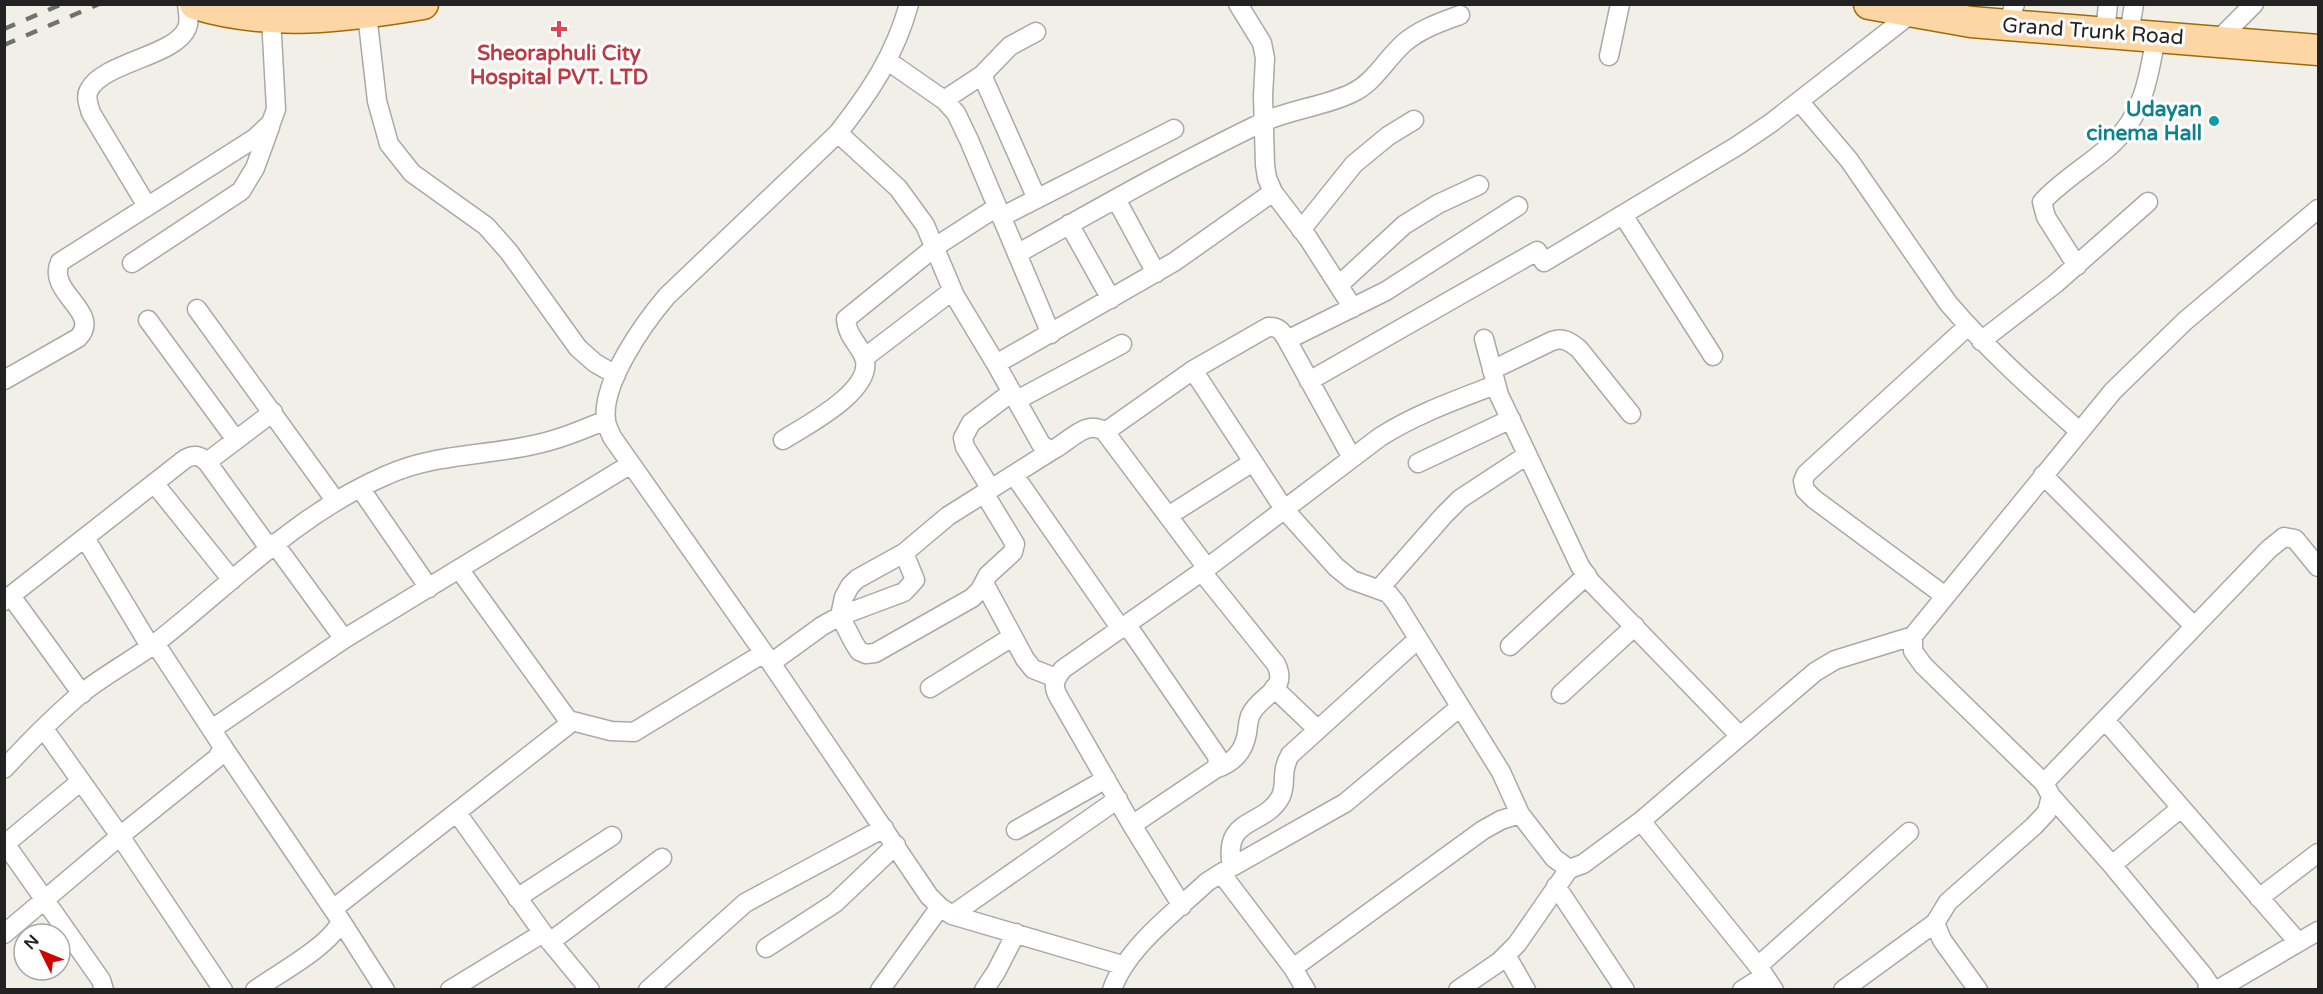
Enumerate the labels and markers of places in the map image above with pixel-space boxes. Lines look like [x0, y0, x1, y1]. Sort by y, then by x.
marker: Sheoraphuli City Hospital PVT. LTD [550, 20, 568, 38]
place label: Sheoraphuli City Hospital PVT. LTD [470, 41, 648, 90]
place label: Udayan cinema Hall [2086, 97, 2202, 146]
marker: Udayan cinema Hall [2207, 114, 2221, 128]

